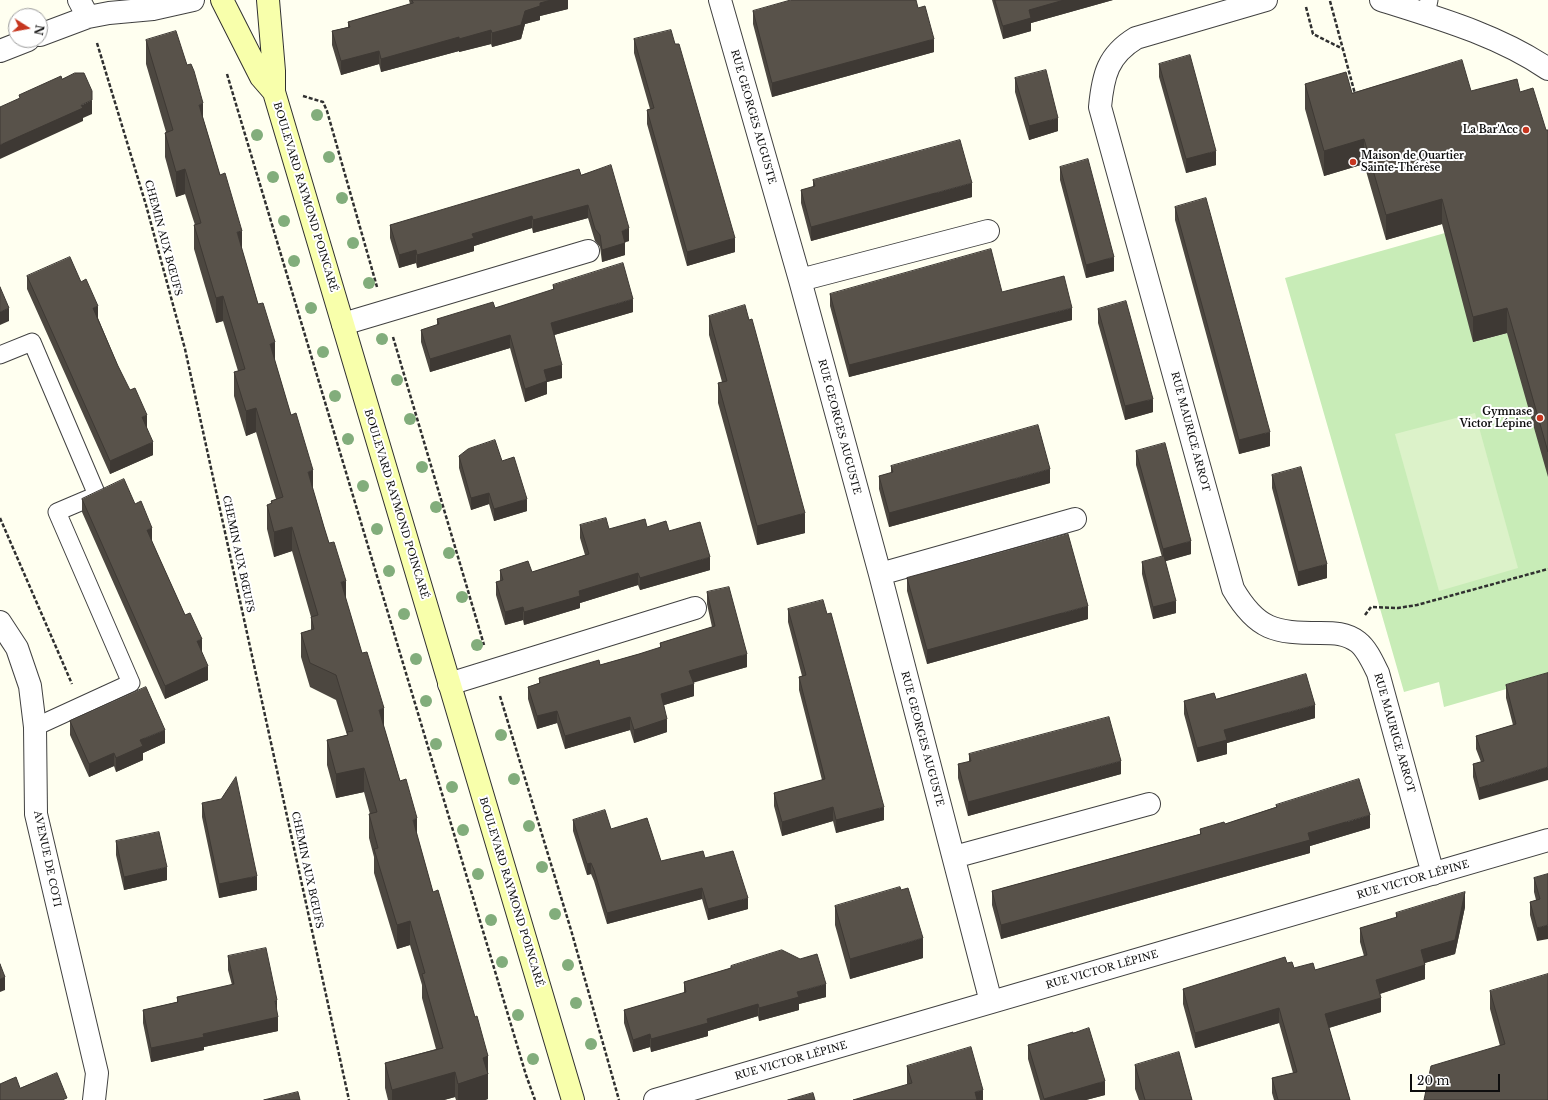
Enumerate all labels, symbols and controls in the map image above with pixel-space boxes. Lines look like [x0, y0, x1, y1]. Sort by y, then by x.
north arrow [8, 8, 48, 48]
text: N [31, 24, 47, 37]
street label: RUE GEORGES AUGUSTE [728, 48, 778, 186]
street label: BOULEVARD RAYMOND POINCARÉ [270, 101, 340, 293]
place label: La Bar'Acc [1463, 124, 1518, 136]
marker: La Bar'Acc [1521, 125, 1531, 135]
place label: Maison de Quartier Sainte-Thérèse [1361, 150, 1464, 174]
marker: Maison de Quartier Sainte-Thérèse [1348, 157, 1358, 167]
street label: CHEMIN AUX BŒUFS [142, 179, 184, 297]
street label: RUE GEORGES AUGUSTE [815, 358, 863, 496]
street label: RUE MAURICE ARROT [1168, 371, 1212, 493]
place label: Gymnase Victor Lépine [1460, 406, 1532, 430]
street label: BOULEVARD RAYMOND POINCARÉ [361, 408, 431, 600]
marker: Gymnase Victor Lépine [1535, 413, 1545, 423]
street label: CHEMIN AUX BŒUFS [220, 494, 256, 614]
street label: RUE GEORGES AUGUSTE [898, 670, 946, 808]
street label: RUE MAURICE ARROT [1371, 672, 1417, 794]
street label: BOULEVARD RAYMOND POINCARÉ [476, 796, 546, 988]
street label: AVENUE DE COTI [31, 810, 63, 908]
street label: CHEMIN AUX BŒUFS [289, 810, 325, 930]
street label: RUE VICTOR LÉPINE [1356, 858, 1470, 902]
street label: RUE VICTOR LÉPINE [1045, 948, 1159, 992]
street label: RUE VICTOR LÉPINE [734, 1039, 848, 1083]
scale bar [1412, 1066, 1502, 1092]
text: 20 m [1417, 1073, 1449, 1088]

